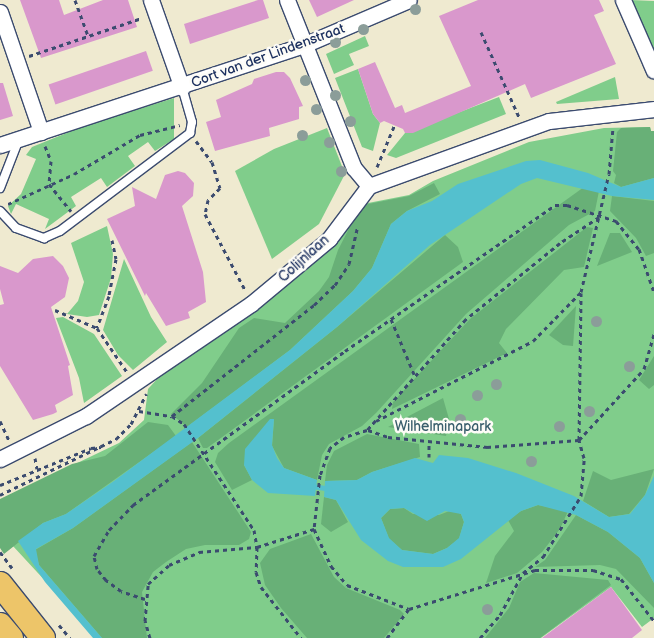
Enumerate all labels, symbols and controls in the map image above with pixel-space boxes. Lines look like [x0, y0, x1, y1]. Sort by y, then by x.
street label: Cort van der Lindenstraat [189, 20, 347, 92]
street label: Colijnlaan [275, 232, 333, 286]
park label: Wilhelminapark [395, 419, 491, 435]

